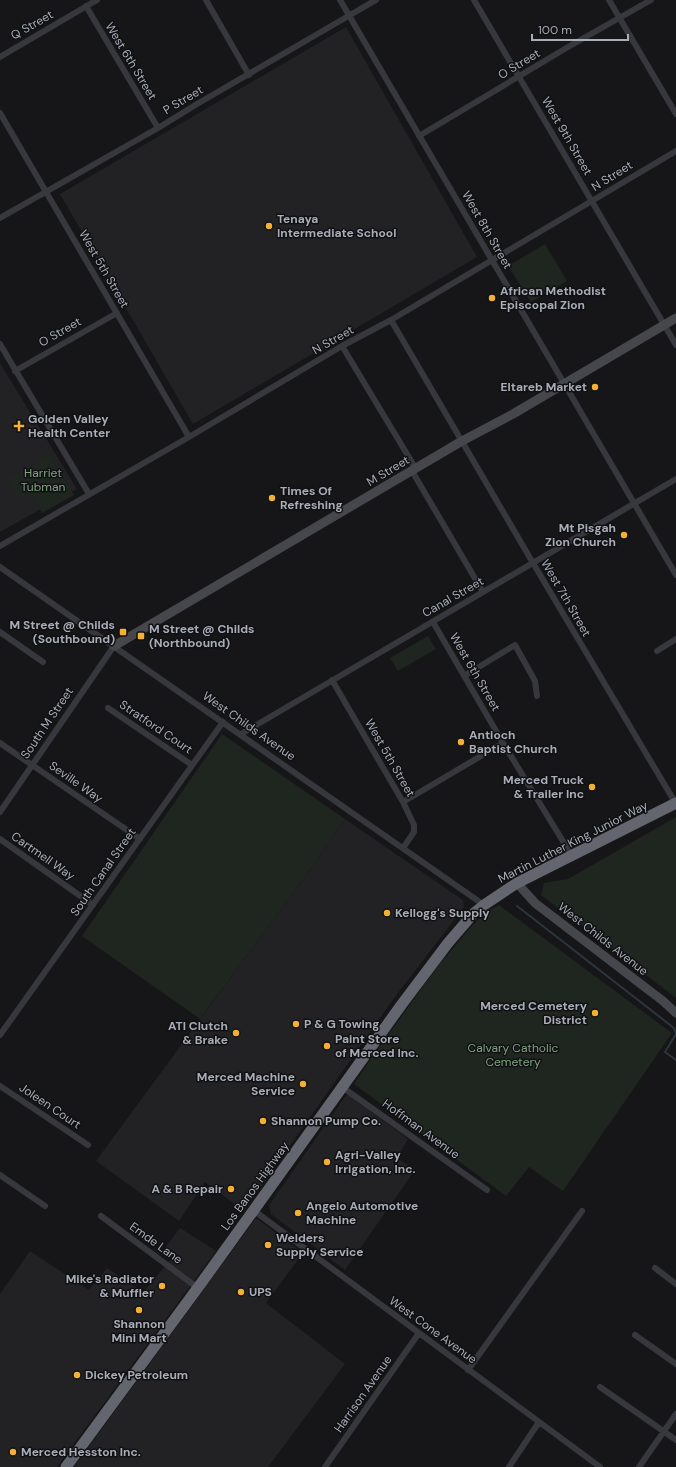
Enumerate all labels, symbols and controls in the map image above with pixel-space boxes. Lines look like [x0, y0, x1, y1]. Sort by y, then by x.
street label: Q Street [8, 6, 56, 44]
scale bar [532, 16, 628, 42]
street label: West 6th Street [102, 19, 161, 103]
text: 100 m [538, 22, 572, 38]
street label: O Street [495, 45, 543, 83]
street label: P Street [160, 82, 206, 118]
street label: West 9th Street [538, 94, 596, 178]
street label: N Street [588, 157, 636, 195]
street label: West 8th Street [458, 188, 516, 272]
place label: Tenaya Intermediate School [277, 211, 396, 241]
marker: Tenaya Intermediate School [264, 221, 274, 231]
street label: West 5th Street [75, 227, 133, 311]
place label: African Methodist Episcopal Zion [500, 283, 606, 313]
marker: African Methodist Episcopal Zion [487, 293, 497, 303]
street label: O Street [36, 313, 84, 351]
street label: N Street [309, 322, 357, 358]
place label: Eltareb Market [501, 379, 587, 395]
marker: Eltareb Market [590, 382, 600, 392]
place label: Golden Valley Health Center [28, 411, 110, 441]
marker: Golden Valley Health Center [13, 420, 25, 432]
street label: M Street [364, 452, 413, 490]
park label: Harriet Tubman [21, 465, 65, 495]
place label: Times Of Refreshing [280, 483, 343, 513]
marker: Times Of Refreshing [267, 493, 277, 503]
place label: Mt Pisgah Zion Church [545, 520, 616, 550]
marker: Mt Pisgah Zion Church [619, 530, 629, 540]
street label: West 7th Street [537, 556, 595, 640]
street label: Canal Street [419, 573, 487, 621]
place label: M Street @ Childs (Southbound) [10, 617, 115, 647]
place label: M Street @ Childs (Northbound) [149, 621, 254, 651]
marker: M Street @ Childs (Southbound) [118, 627, 128, 637]
street label: West 6th Street [446, 630, 504, 714]
marker: M Street @ Childs (Northbound) [136, 631, 146, 641]
street label: South M Street [17, 684, 77, 762]
street label: West Childs Avenue [199, 688, 299, 764]
street label: Stratford Court [116, 697, 196, 758]
street label: West 5th Street [361, 716, 419, 800]
place label: Antioch Baptist Church [469, 727, 557, 757]
marker: Antioch Baptist Church [456, 737, 466, 747]
street label: Seville Way [46, 758, 106, 807]
place label: Merced Truck & Trailer Inc [503, 772, 584, 802]
marker: Merced Truck & Trailer Inc [587, 782, 597, 792]
street label: Martin Luther King Junior Way [495, 797, 651, 887]
street label: South Canal Street [67, 825, 140, 919]
street label: Cartmell Way [8, 828, 78, 884]
street label: West Childs Avenue [555, 899, 651, 979]
place label: Kellogg's Supply [395, 905, 490, 921]
marker: Kellogg's Supply [382, 908, 392, 918]
place label: Merced Cemetery District [480, 998, 588, 1028]
marker: Merced Cemetery District [590, 1008, 600, 1018]
place label: P & G Towing [304, 1016, 379, 1032]
place label: ATI Clutch & Brake [168, 1018, 228, 1048]
marker: P & G Towing [291, 1019, 301, 1029]
marker: ATI Clutch & Brake [231, 1028, 241, 1038]
place label: Paint Store of Merced Inc. [335, 1031, 418, 1061]
park label: Calvary Catholic Cemetery [468, 1040, 559, 1070]
marker: Paint Store of Merced Inc. [322, 1041, 332, 1051]
place label: Merced Machine Service [197, 1069, 295, 1099]
street label: Joleen Court [16, 1079, 84, 1133]
marker: Merced Machine Service [298, 1079, 308, 1089]
street label: Hoffman Avenue [379, 1096, 463, 1162]
place label: Shannon Pump Co. [271, 1113, 381, 1129]
marker: Shannon Pump Co. [258, 1116, 268, 1126]
street label: Los Banos Highway [217, 1138, 293, 1234]
place label: Agri-Valley Irrigation, Inc. [335, 1147, 415, 1177]
marker: Agri-Valley Irrigation, Inc. [322, 1157, 332, 1167]
place label: A & B Repair [151, 1181, 223, 1197]
marker: A & B Repair [226, 1184, 236, 1194]
place label: Angelo Automotive Machine [306, 1198, 418, 1228]
marker: Angelo Automotive Machine [293, 1208, 303, 1218]
street label: Emde Lane [126, 1218, 186, 1268]
place label: Welders Supply Service [276, 1230, 364, 1260]
marker: Welders Supply Service [263, 1240, 273, 1250]
place label: Mike's Radiator & Muffler [66, 1271, 154, 1301]
marker: Mike's Radiator & Muffler [157, 1281, 167, 1291]
place label: UPS [249, 1284, 272, 1300]
marker: UPS [236, 1287, 246, 1297]
street label: West Cone Avenue [386, 1293, 480, 1367]
marker: Shannon Mini Mart [134, 1305, 144, 1315]
place label: Shannon Mini Mart [111, 1316, 167, 1346]
street label: Harrison Avenue [331, 1352, 396, 1436]
place label: Dickey Petroleum [85, 1367, 188, 1383]
marker: Dickey Petroleum [72, 1370, 82, 1380]
place label: Merced Hesston Inc. [21, 1444, 141, 1460]
marker: Merced Hesston Inc. [8, 1447, 18, 1457]

